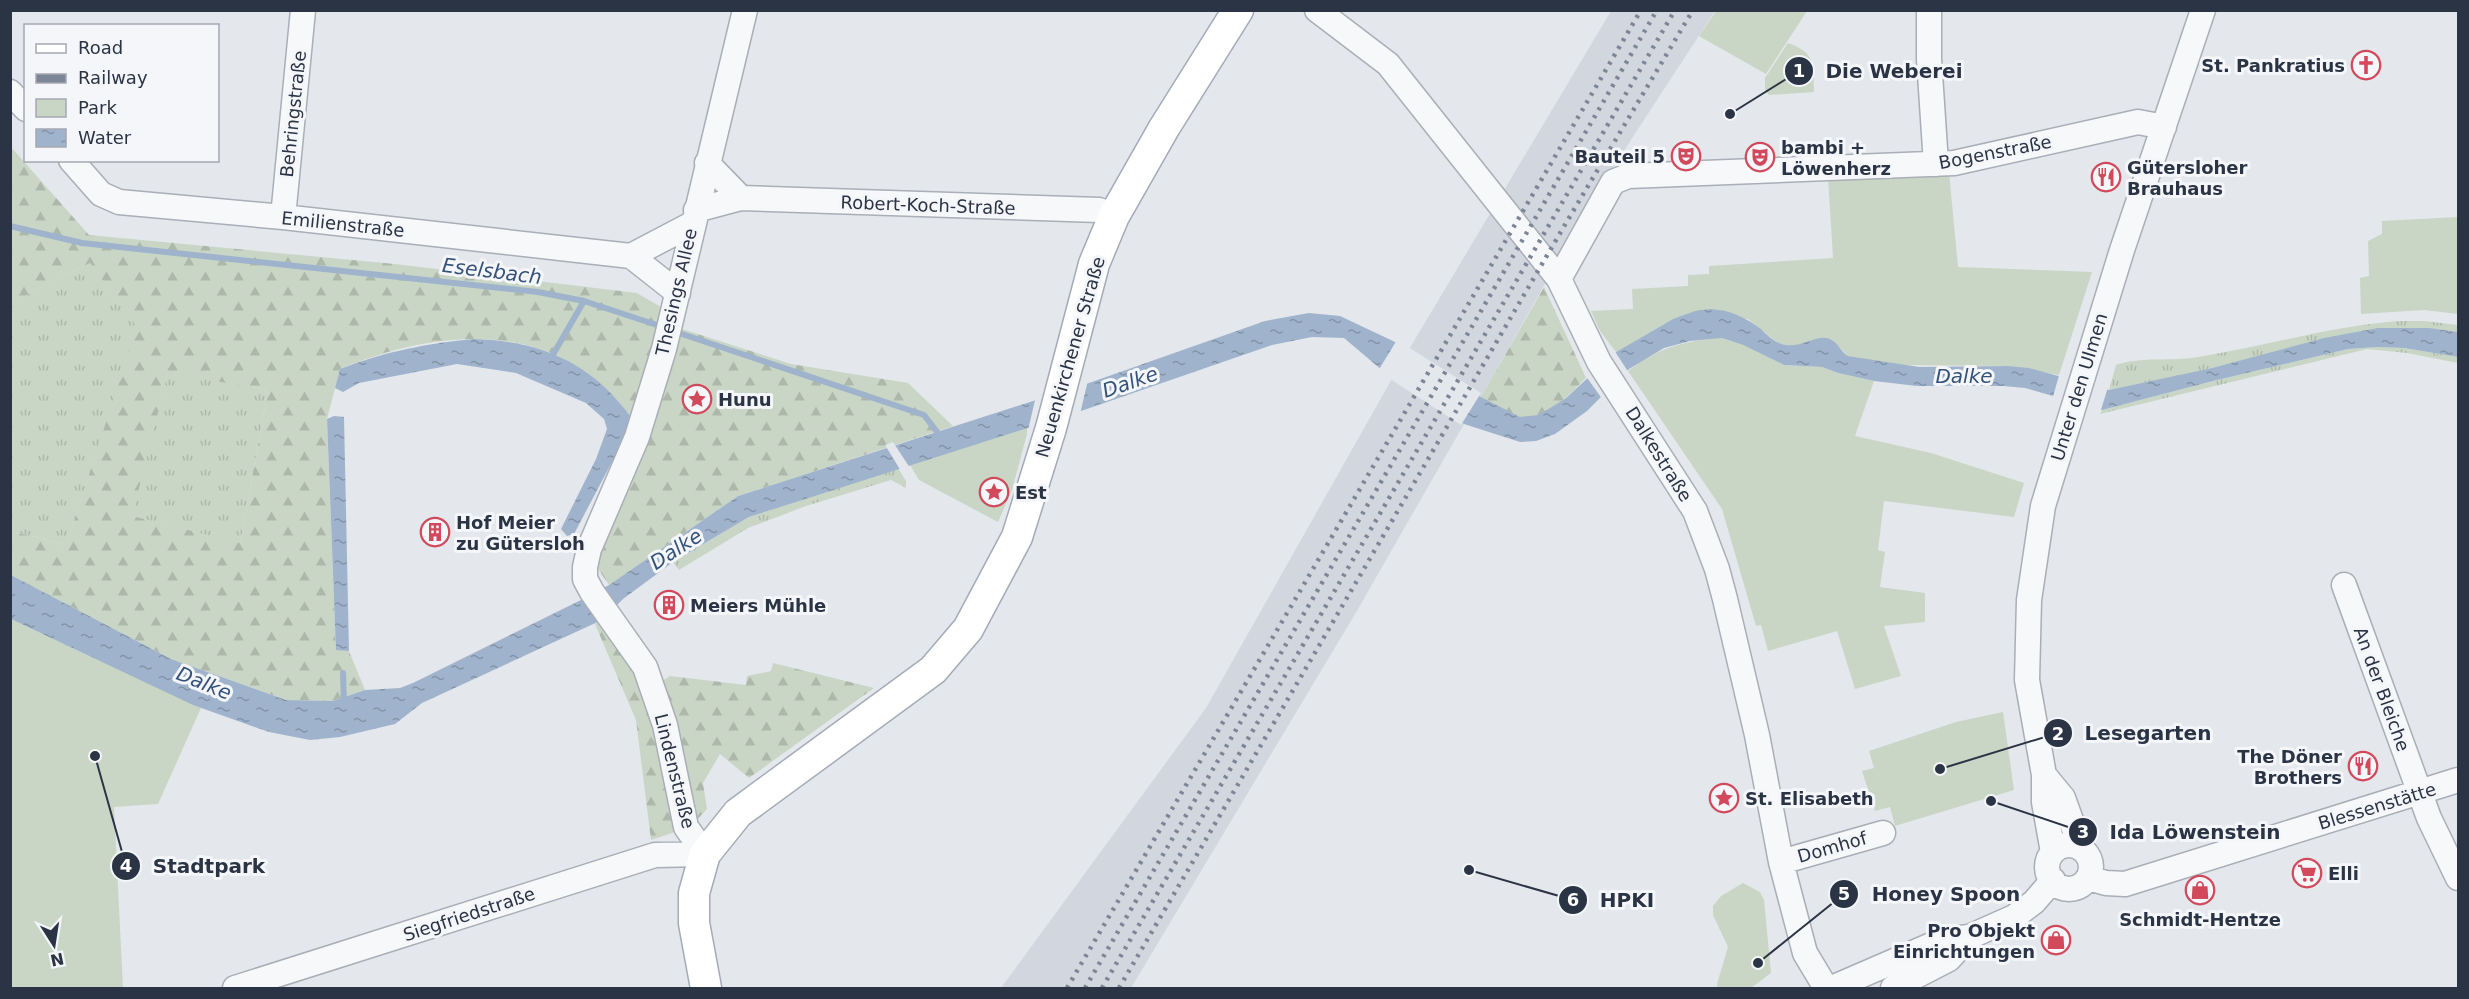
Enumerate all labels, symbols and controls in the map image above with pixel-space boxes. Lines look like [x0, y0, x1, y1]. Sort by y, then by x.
legend [24, 24, 219, 162]
text: Road [78, 37, 123, 58]
church icon: St. Pankratius [2350, 49, 2382, 81]
street label: Behringstraße [276, 50, 310, 178]
callout: Die Weberei [1784, 52, 1975, 90]
place label: St. Pankratius [2201, 55, 2345, 76]
text: Die Weberei [1825, 59, 1963, 83]
text: 1 [1793, 60, 1805, 81]
text: Railway [78, 67, 148, 88]
text: Park [78, 97, 117, 118]
text: Water [78, 127, 132, 148]
street label: Bogenstraße [1937, 131, 2053, 173]
place label: bambi + Löwenherz [1781, 137, 1891, 179]
theatre icon: Bauteil 5 [1670, 140, 1702, 172]
theatre icon: bambi + Löwenherz [1744, 141, 1776, 173]
place label: Bauteil 5 [1574, 146, 1665, 167]
place label: Gütersloher Brauhaus [2127, 157, 2248, 199]
restaurant icon: Gütersloher Brauhaus [2090, 161, 2122, 193]
street label: Robert-Koch-Straße [840, 191, 1016, 219]
street label: Emilienstraße [280, 207, 406, 241]
street label: Thesings Allee [651, 226, 701, 359]
water label: Eselsbach [441, 253, 543, 289]
street label: Neuenkirchener Straße [1031, 254, 1109, 460]
street label: Unter den Ulmen [2046, 310, 2112, 464]
water label: Dalke [1099, 361, 1161, 403]
water label: Dalke [1935, 364, 1993, 388]
place icon: Hunu [681, 383, 713, 415]
place label: Hunu [718, 389, 772, 410]
street label: Dalkestraße [1621, 403, 1697, 505]
place icon: Est [978, 476, 1010, 508]
place label: Est [1015, 482, 1047, 503]
place label: Hof Meier zu Gütersloh [456, 512, 585, 554]
building icon: Hof Meier zu Gütersloh [419, 516, 451, 548]
water label: Dalke [646, 523, 706, 575]
building icon: Meiers Mühle [653, 589, 685, 621]
place label: Meiers Mühle [690, 595, 826, 616]
street label: An der Bleiche [2350, 624, 2414, 754]
water label: Dalke [173, 661, 235, 705]
street label: Lindenstraße [651, 711, 699, 831]
callout: Lesegarten [2043, 714, 2224, 752]
text: Lesegarten [2085, 721, 2211, 745]
text: 2 [2052, 723, 2064, 744]
place label: The Döner Brothers [2237, 746, 2342, 788]
restaurant icon: The Döner Brothers [2347, 750, 2379, 782]
street label: Blessenstätte [2315, 778, 2439, 834]
place icon: St. Elisabeth [1708, 782, 1740, 814]
place label: St. Elisabeth [1745, 788, 1874, 809]
callout: Ida Löwenstein [2068, 813, 2293, 851]
text: Ida Löwenstein [2109, 820, 2281, 844]
text: 3 [2077, 821, 2089, 842]
street label: Domhof [1795, 827, 1870, 867]
callout: Stadtpark [111, 847, 277, 885]
text: Stadtpark [153, 854, 266, 878]
text: 4 [120, 855, 132, 876]
supermarket icon: Elli [2291, 857, 2323, 889]
place label: Elli [2328, 863, 2359, 884]
shop icon: Schmidt-Hentze [2184, 874, 2216, 906]
callout: Honey Spoon [1829, 875, 2032, 913]
callout: HPKI [1558, 881, 1666, 919]
text: Honey Spoon [1872, 882, 2020, 906]
street label: Siegfriedstraße [400, 883, 538, 945]
text: 5 [1838, 883, 1850, 904]
text: HPKI [1600, 888, 1654, 912]
text: 6 [1567, 889, 1579, 910]
place label: Schmidt-Hentze [2119, 909, 2281, 930]
north arrow [24, 915, 84, 975]
place label: Pro Objekt Einrichtungen [1893, 920, 2035, 962]
shop icon: Pro Objekt Einrichtungen [2040, 924, 2072, 956]
text: N [48, 948, 66, 970]

